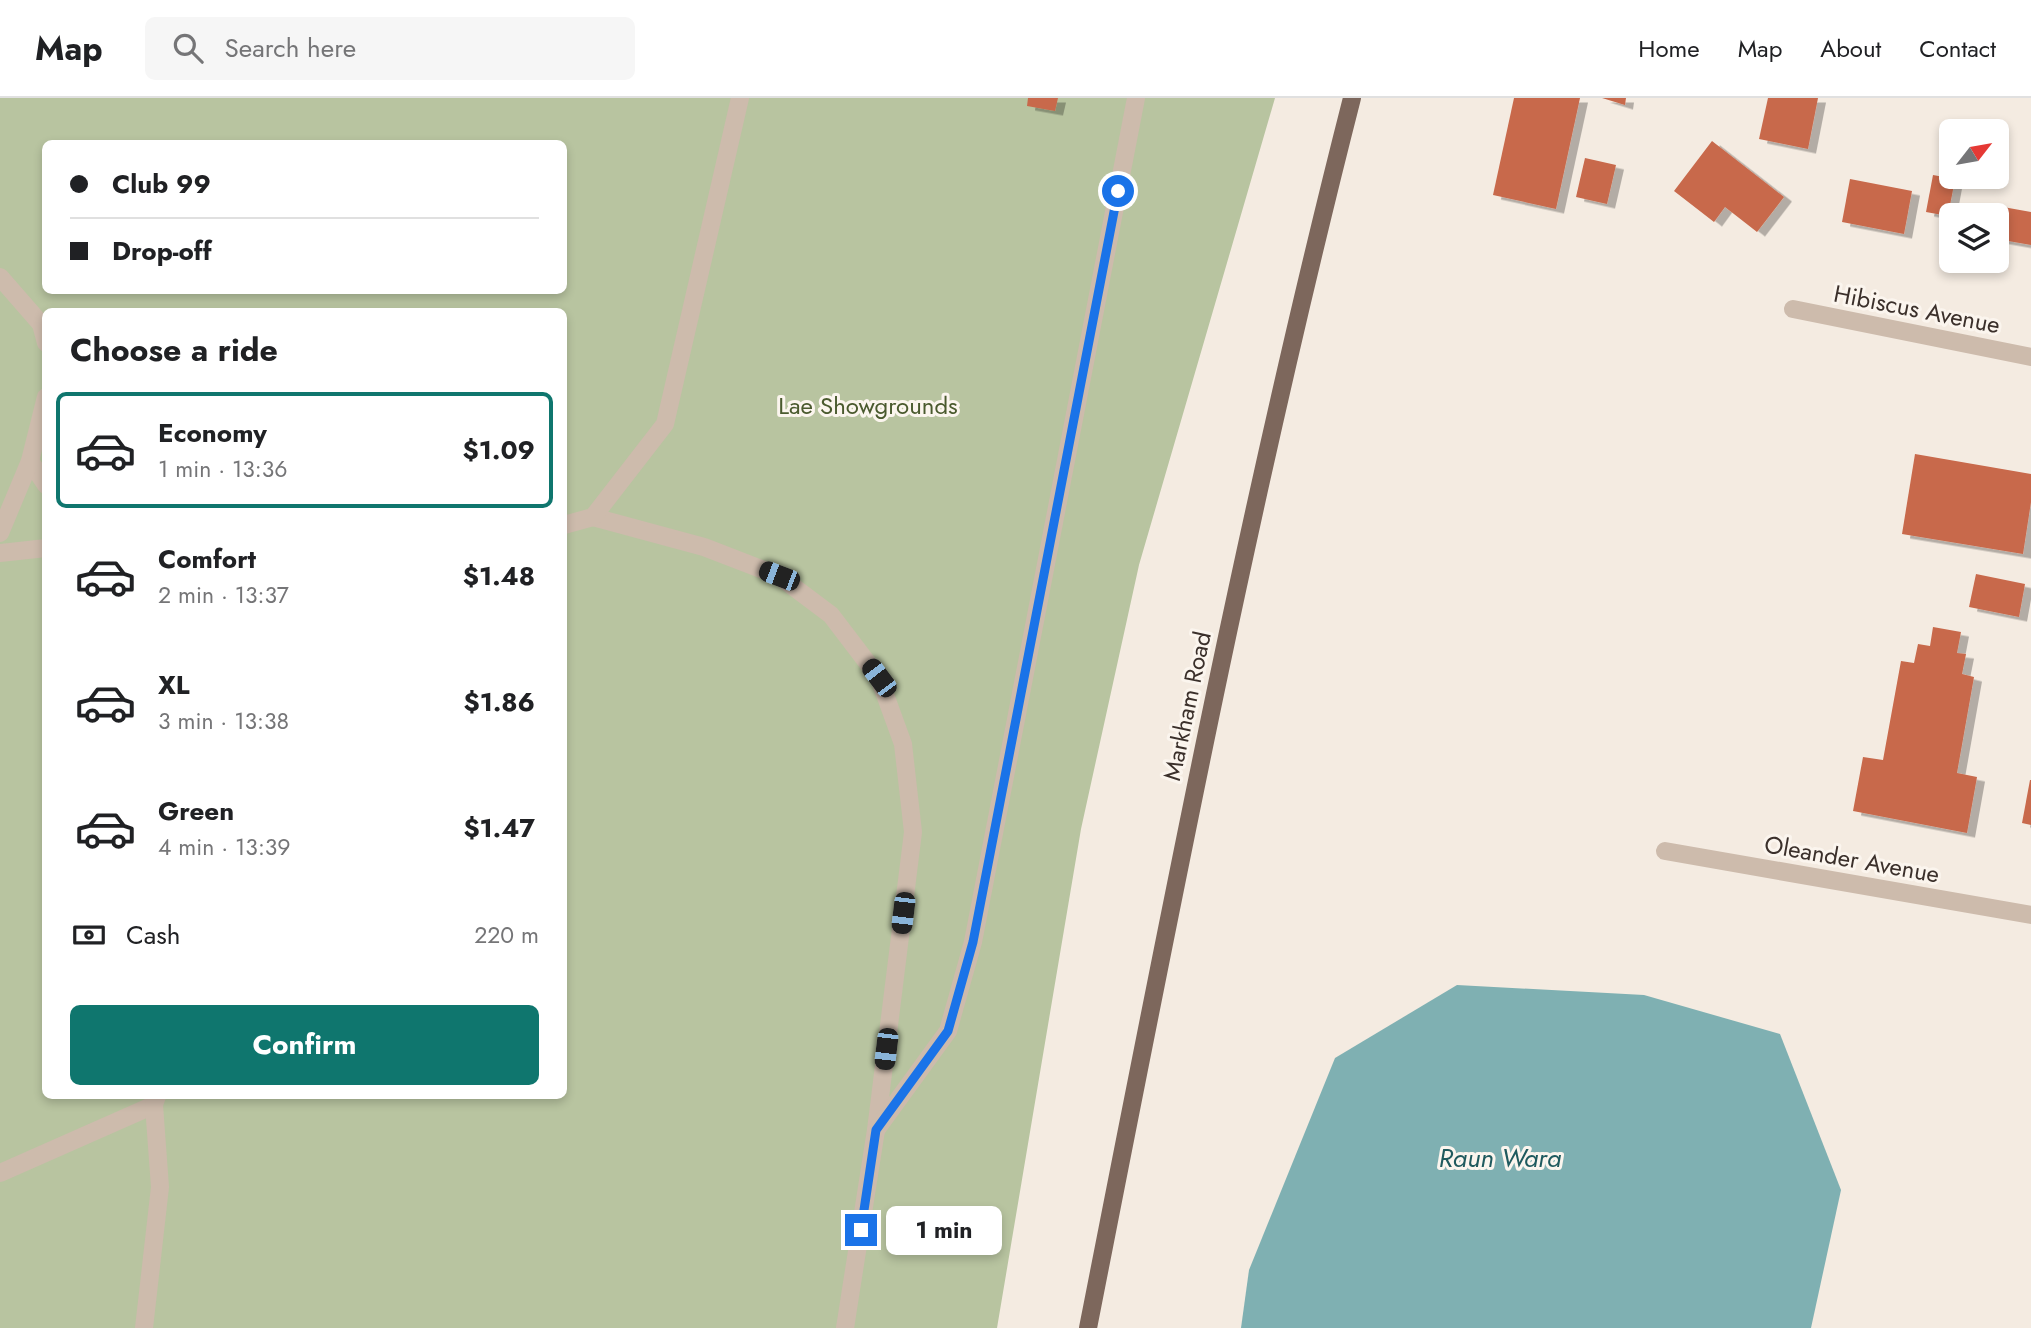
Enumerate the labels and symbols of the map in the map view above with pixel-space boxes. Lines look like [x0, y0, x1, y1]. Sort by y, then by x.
north arrow [1939, 119, 2009, 189]
route start [1102, 175, 1134, 207]
street label: Hibiscus Avenue [1831, 276, 2003, 342]
park label: Lae Showgrounds [778, 388, 958, 423]
car [756, 559, 803, 593]
street label: Markham Road [1154, 628, 1220, 784]
car [858, 655, 901, 701]
street label: Oleander Avenue [1762, 826, 1942, 892]
car [891, 891, 916, 935]
car [874, 1027, 899, 1071]
water label: Raun Wara [1439, 1139, 1562, 1177]
callout: 1 min [886, 1206, 1001, 1254]
route end [845, 1214, 877, 1246]

